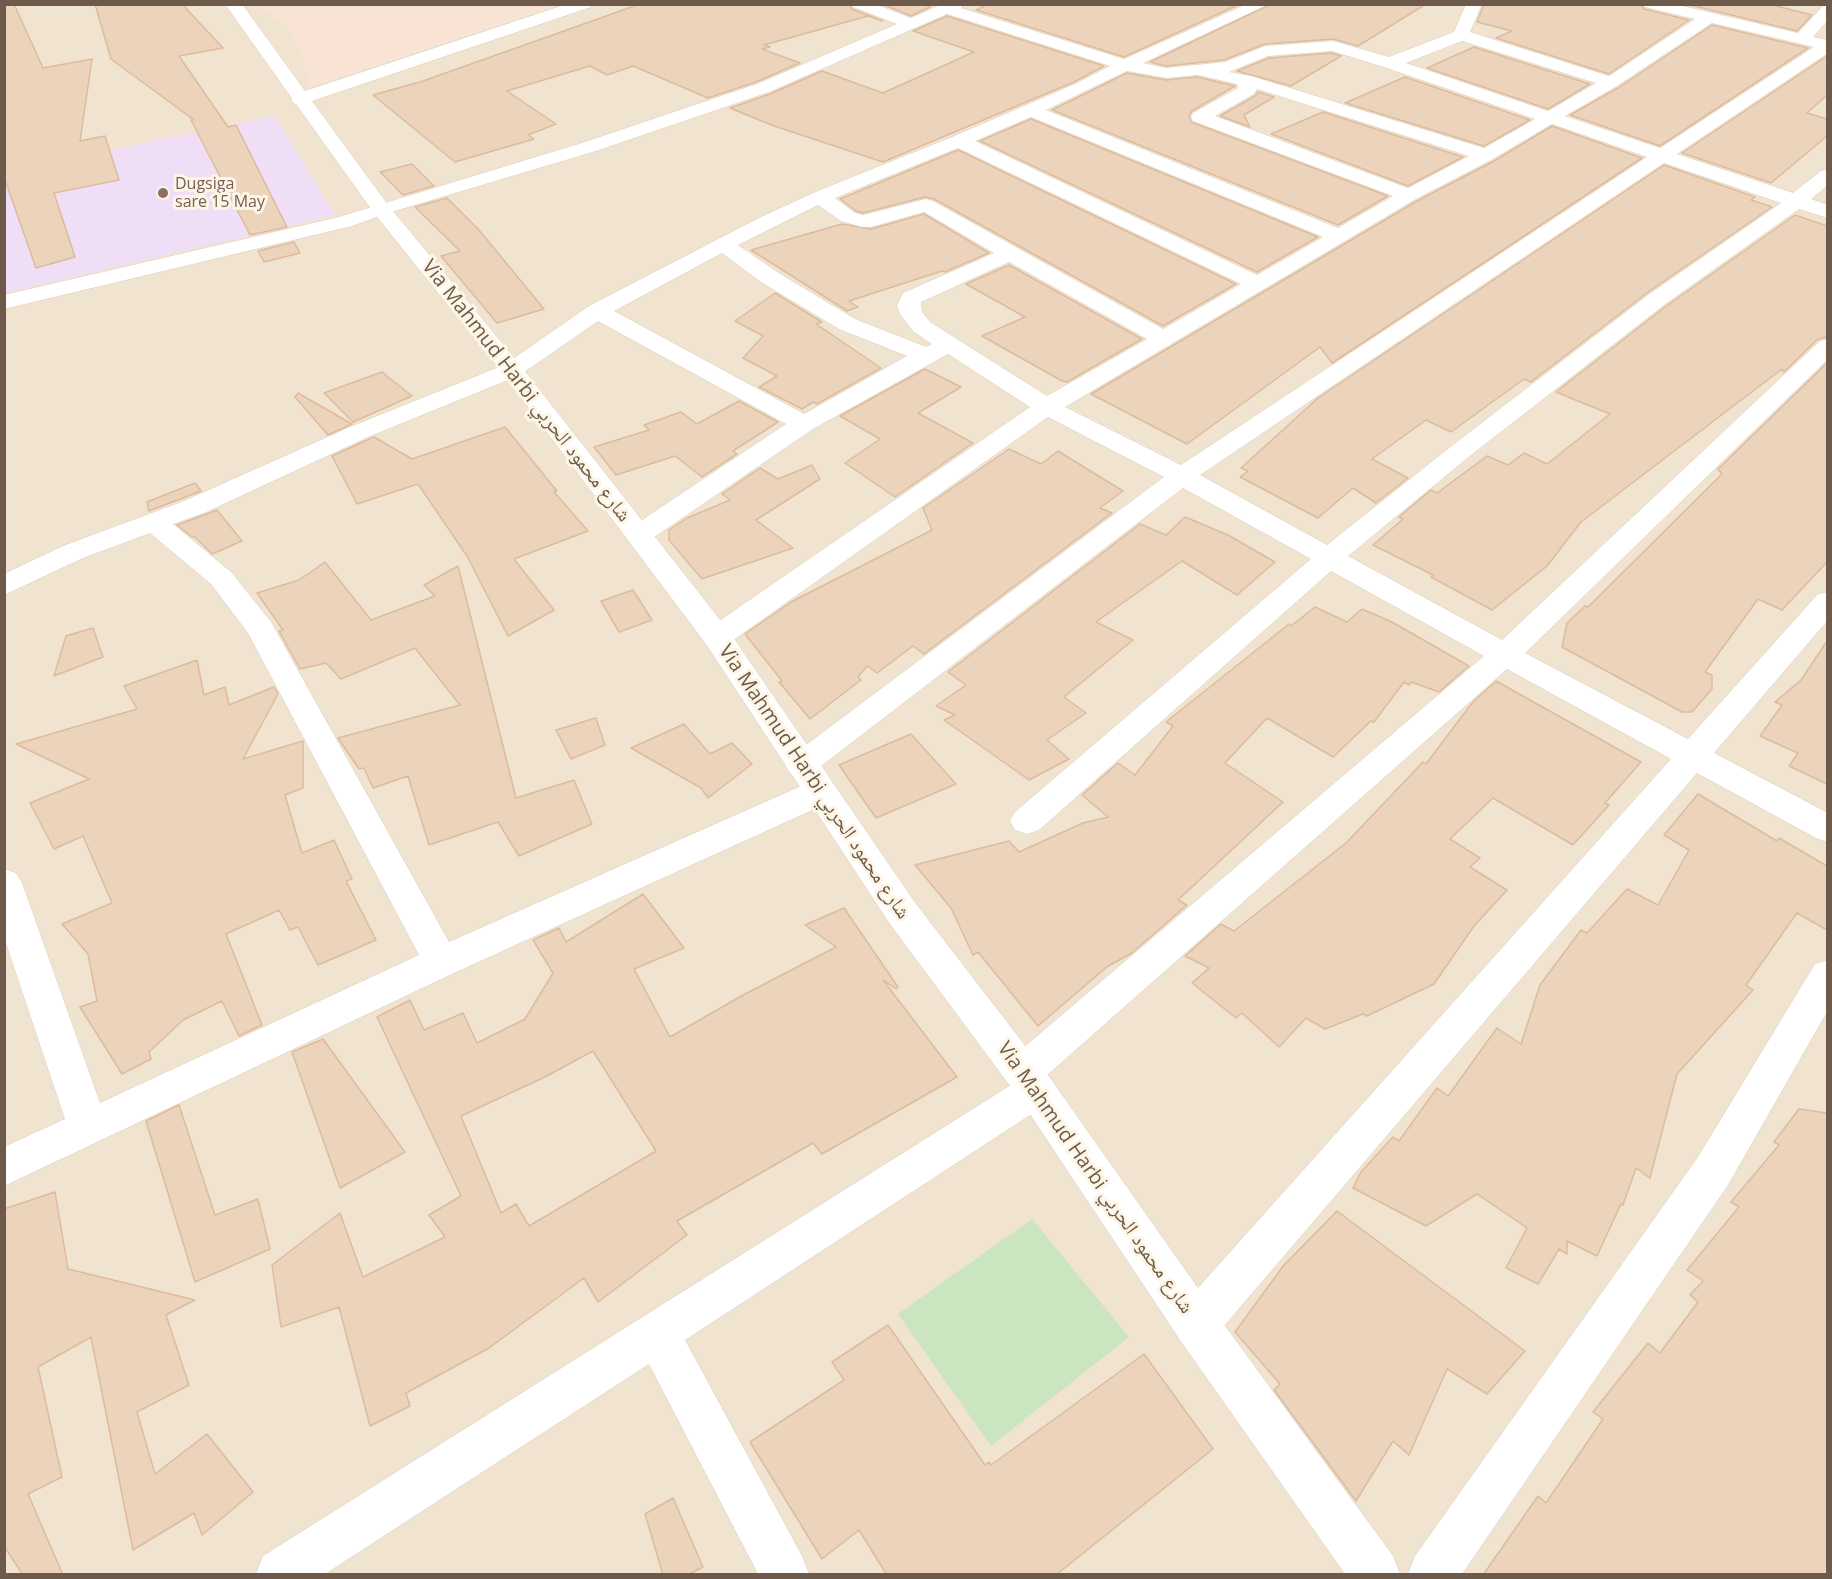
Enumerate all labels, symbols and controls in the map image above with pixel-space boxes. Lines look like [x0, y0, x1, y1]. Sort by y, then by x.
place label: Dugsiga sare 15 May [175, 174, 265, 212]
marker: Dugsiga sare 15 May [156, 186, 170, 200]
street label: Via Mahmud Harbi شارع محمود الحربي [416, 255, 636, 527]
street label: Via Mahmud Harbi شارع محمود الحربي [713, 640, 915, 924]
street label: Via Mahmud Harbi شارع محمود الحربي [992, 1038, 1198, 1318]

